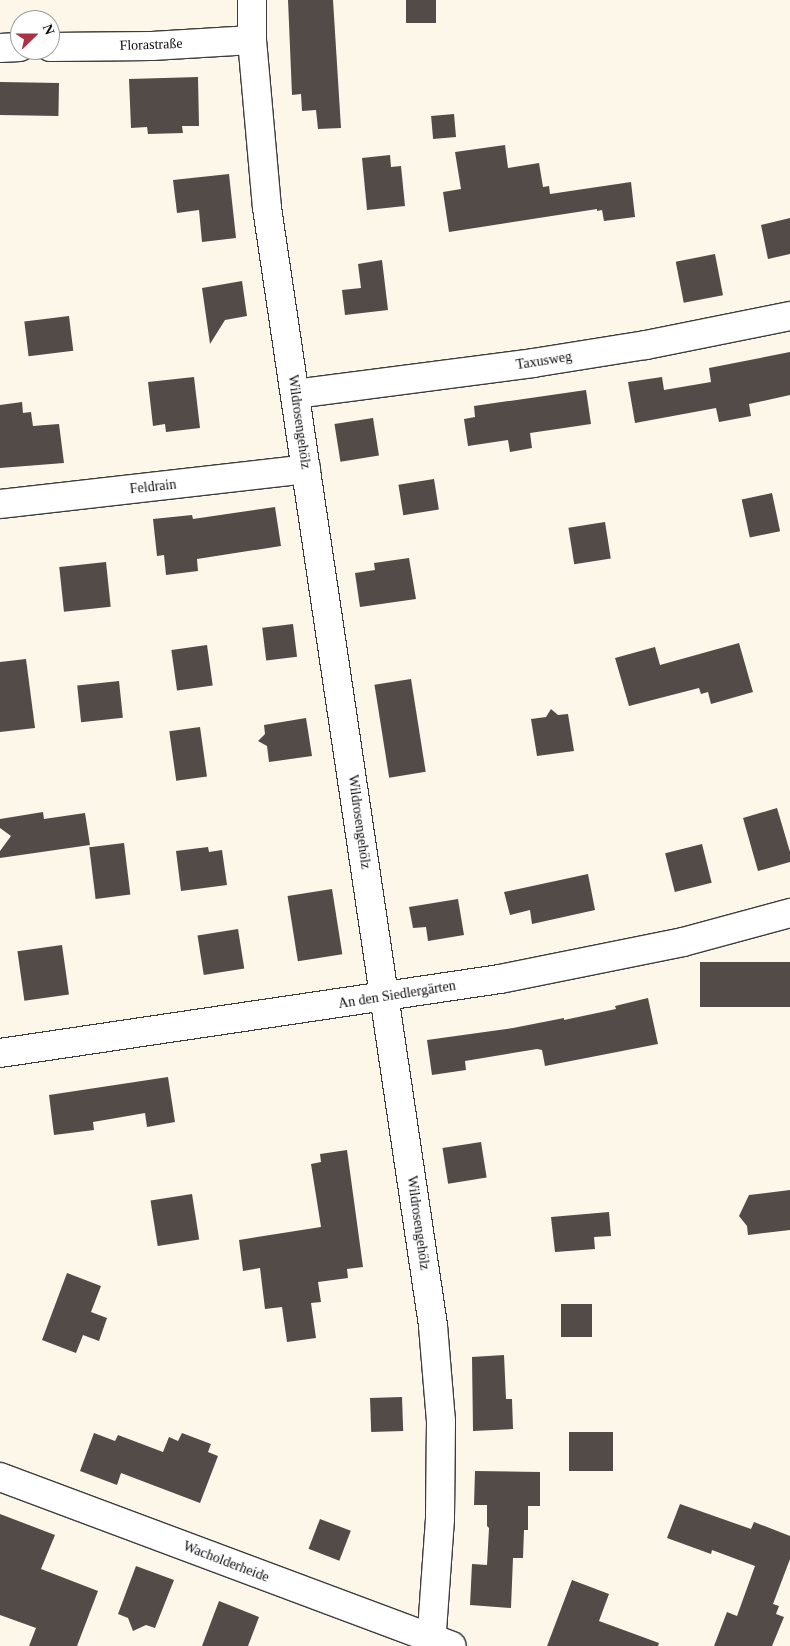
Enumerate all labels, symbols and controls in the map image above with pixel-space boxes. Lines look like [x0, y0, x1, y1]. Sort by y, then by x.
north arrow [10, 10, 60, 60]
text: N [40, 22, 57, 37]
street label: Florastraße [119, 36, 183, 54]
street label: Taxusweg [515, 348, 573, 374]
street label: Wildrosengehölz [284, 374, 314, 470]
street label: Feldrain [129, 476, 177, 498]
street label: Wildrosengehölz [344, 774, 374, 870]
street label: An den Siedlergärten [337, 977, 457, 1013]
street label: Wildrosengehölz [403, 1175, 433, 1271]
street label: Wacholderheide [181, 1538, 271, 1586]

